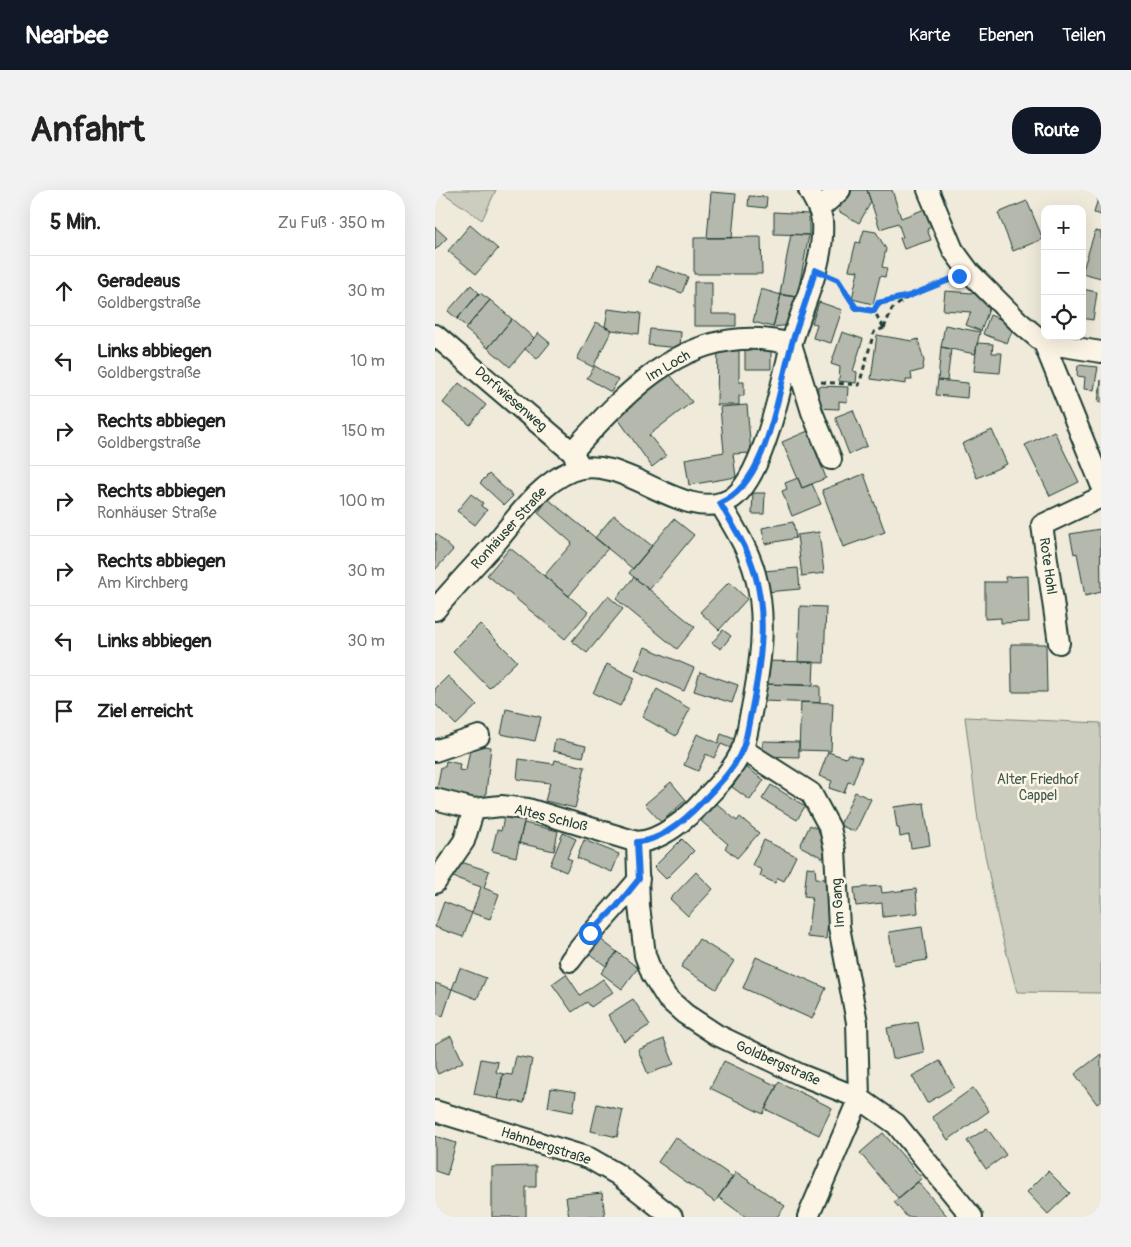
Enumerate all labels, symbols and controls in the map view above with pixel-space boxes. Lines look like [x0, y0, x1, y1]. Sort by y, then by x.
text: Nearbee [25, 21, 108, 50]
text: Karte [909, 24, 950, 47]
text: Ebenen [978, 24, 1034, 47]
text: Teilen [1062, 24, 1106, 47]
button: Route [1012, 107, 1101, 154]
text: Anfahrt [30, 108, 145, 152]
map controls [1041, 205, 1086, 340]
button: + [1041, 205, 1086, 250]
text: 5 Min. [50, 209, 101, 236]
text: Zu Fuß · 350 m [278, 213, 385, 233]
button: − [1041, 250, 1086, 295]
route end [948, 265, 971, 288]
text: Geradeaus [97, 269, 180, 293]
icon: ahead [50, 277, 78, 305]
text: 30 m [347, 281, 385, 301]
text: Goldbergstraße [97, 293, 201, 313]
button: locate [1041, 295, 1086, 340]
text: Links abbiegen [97, 339, 212, 363]
icon: left [50, 347, 78, 375]
street label: Im Loch [643, 347, 693, 385]
text: 10 m [350, 351, 385, 371]
text: Goldbergstraße [97, 363, 201, 383]
street label: Dorfwiesenweg [471, 363, 551, 435]
text: Rechts abbiegen [97, 409, 226, 433]
icon: right [50, 417, 78, 445]
text: 150 m [341, 421, 385, 441]
text: Goldbergstraße [97, 433, 201, 453]
text: Rechts abbiegen [97, 479, 226, 503]
street label: Ronhäuser Straße [468, 483, 550, 573]
icon: right [50, 487, 78, 515]
text: 100 m [339, 491, 385, 511]
text: Ronhäuser Straße [97, 503, 217, 523]
street label: Rote Hohl [1036, 536, 1060, 596]
text: Rechts abbiegen [97, 549, 226, 573]
icon: right [50, 557, 78, 585]
text: 30 m [347, 561, 385, 581]
text: Am Kirchberg [97, 573, 188, 593]
icon: left [50, 627, 78, 655]
text: Links abbiegen [97, 629, 212, 653]
text: 30 m [347, 631, 385, 651]
icon: arrive [50, 697, 78, 725]
text: Ziel erreicht [97, 699, 193, 723]
park label: Alter Friedhof Cappel [997, 771, 1080, 804]
street label: Altes Schloß [513, 801, 590, 835]
street label: Im Gang [828, 878, 848, 928]
route start [579, 922, 602, 945]
street label: Goldbergstraße [733, 1037, 823, 1089]
street label: Hahnbergstraße [499, 1123, 593, 1169]

